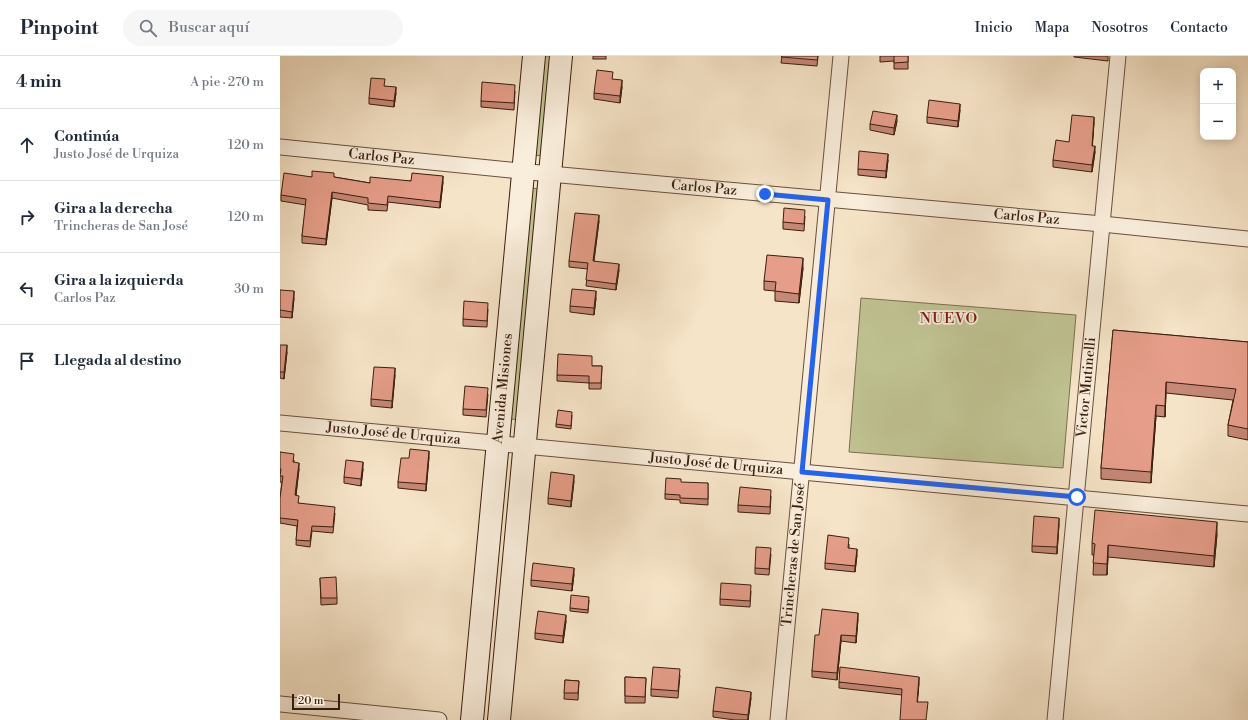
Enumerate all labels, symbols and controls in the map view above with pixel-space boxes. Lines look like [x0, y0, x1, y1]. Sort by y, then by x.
search box [123, 10, 403, 46]
text: Pinpoint [20, 16, 99, 40]
icon: search [137, 17, 159, 39]
text: Buscar aquí [169, 18, 249, 37]
text: Inicio [975, 19, 1013, 37]
text: Mapa [1035, 19, 1069, 37]
text: Nosotros [1091, 19, 1148, 37]
text: Contacto [1170, 19, 1228, 37]
map controls [1200, 68, 1236, 140]
button: + [1200, 68, 1236, 104]
text: 4 min [16, 71, 61, 93]
text: A pie · 270 m [190, 74, 264, 90]
button: − [1200, 104, 1236, 140]
text: Continúa [54, 127, 119, 146]
icon: ahead [16, 134, 38, 156]
text: 120 m [228, 137, 264, 153]
street label: Carlos Paz [348, 145, 416, 169]
text: Justo José de Urquiza [54, 146, 179, 162]
street label: Carlos Paz [670, 176, 738, 200]
route end [756, 185, 774, 203]
text: Gira a la derecha [54, 199, 173, 218]
street label: Carlos Paz [993, 205, 1061, 229]
icon: right [16, 206, 38, 228]
text: 120 m [228, 209, 264, 225]
text: Trincheras de San José [54, 218, 188, 234]
text: Gira a la izquierda [54, 271, 184, 290]
icon: left [16, 278, 38, 300]
text: 30 m [234, 281, 264, 297]
text: Carlos Paz [54, 290, 115, 306]
district label: NUEVO [920, 309, 978, 328]
street label: Avenida Misiones [489, 332, 517, 445]
street label: Victor Mutinelli [1073, 336, 1100, 440]
icon: arrive [16, 350, 38, 372]
text: Llegada al destino [54, 351, 182, 370]
street label: Justo José de Urquiza [325, 418, 462, 449]
street label: Justo José de Urquiza [647, 449, 785, 479]
street label: Trincheras de San José [778, 482, 809, 628]
route start [1068, 488, 1086, 506]
scale bar [292, 692, 340, 711]
text: 20 m [298, 694, 323, 708]

